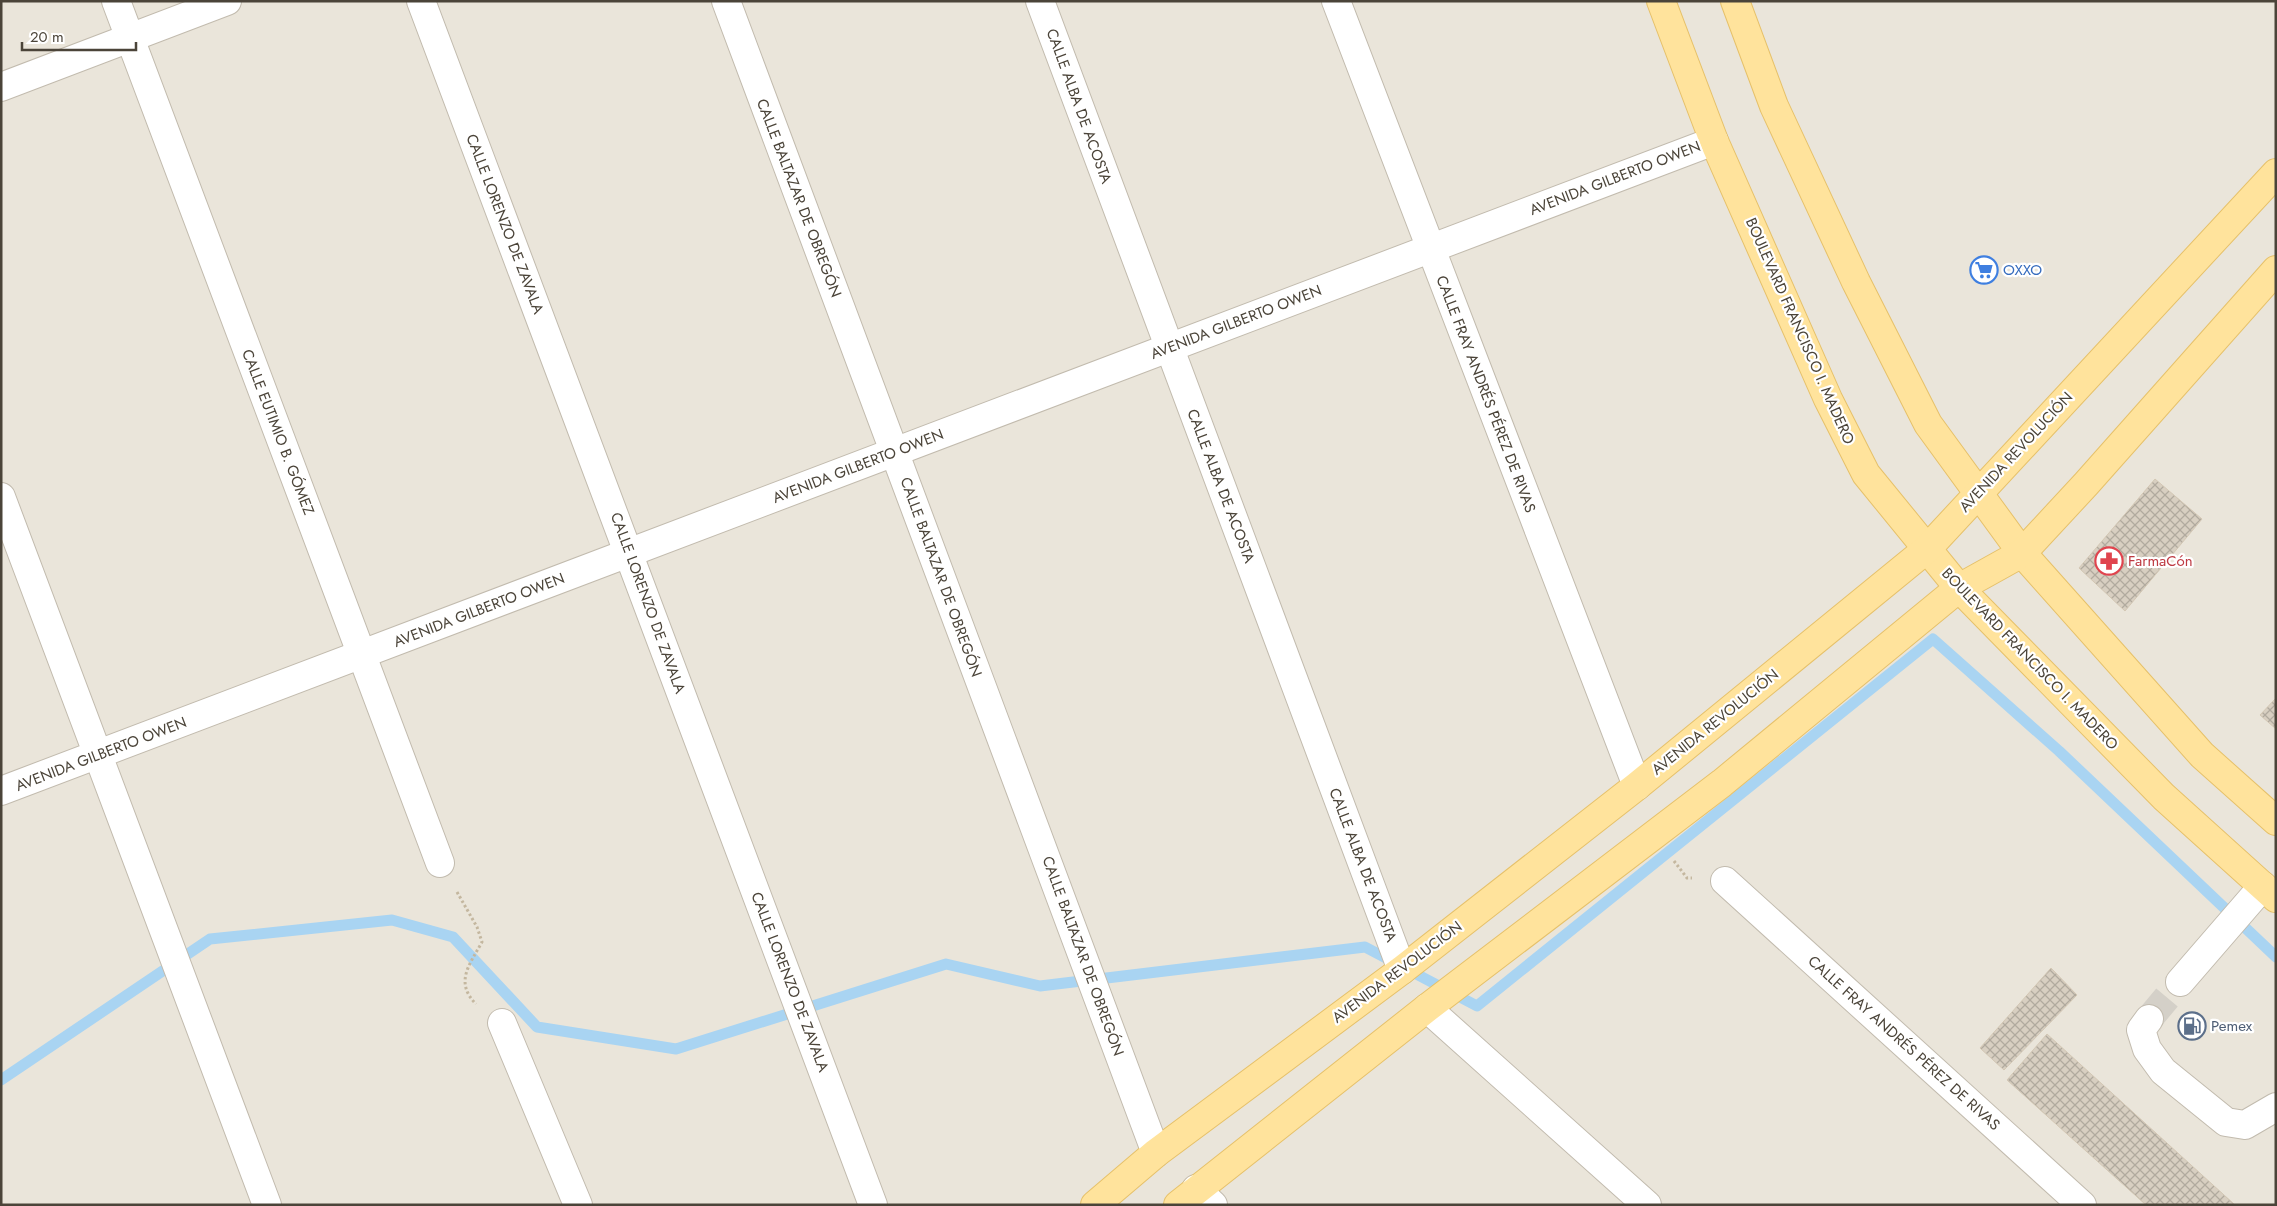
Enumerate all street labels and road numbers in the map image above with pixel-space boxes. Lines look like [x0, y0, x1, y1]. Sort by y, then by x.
street label: CALLE ALBA DE ACOSTA [1041, 25, 1117, 187]
street label: CALLE BALTAZAR DE OBREGÓN [751, 95, 847, 301]
street label: CALLE LORENZO DE ZAVALA [460, 131, 550, 317]
street label: AVENIDA GILBERTO OWEN [1526, 135, 1704, 221]
street label: BOULEVARD FRANCISCO I. MADERO [1740, 214, 1860, 448]
street label: CALLE FRAY ANDRÉS PÉREZ DE RIVAS [1431, 272, 1541, 516]
street label: AVENIDA GILBERTO OWEN [1147, 279, 1325, 365]
street label: CALLE EUTIMIO B. GÓMEZ [236, 346, 320, 518]
street label: AVENIDA REVOLUCIÓN [1954, 387, 2078, 517]
street label: CALLE ALBA DE ACOSTA [1181, 406, 1261, 566]
street label: AVENIDA GILBERTO OWEN [769, 423, 947, 509]
street label: CALLE BALTAZAR DE OBREGÓN [895, 474, 987, 680]
street label: CALLE LORENZO DE ZAVALA [605, 509, 691, 697]
street label: BOULEVARD FRANCISCO I. MADERO [1937, 563, 2123, 755]
street label: AVENIDA GILBERTO OWEN [390, 567, 568, 653]
street label: AVENIDA REVOLUCIÓN [1647, 664, 1783, 780]
street label: AVENIDA GILBERTO OWEN [12, 711, 190, 797]
street label: CALLE ALBA DE ACOSTA [1323, 785, 1403, 945]
street label: CALLE BALTAZAR DE OBREGÓN [1037, 853, 1129, 1059]
street label: CALLE LORENZO DE ZAVALA [745, 889, 835, 1075]
street label: AVENIDA REVOLUCIÓN [1327, 916, 1467, 1028]
street label: CALLE FRAY ANDRÉS PÉREZ DE RIVAS [1803, 950, 2005, 1136]

